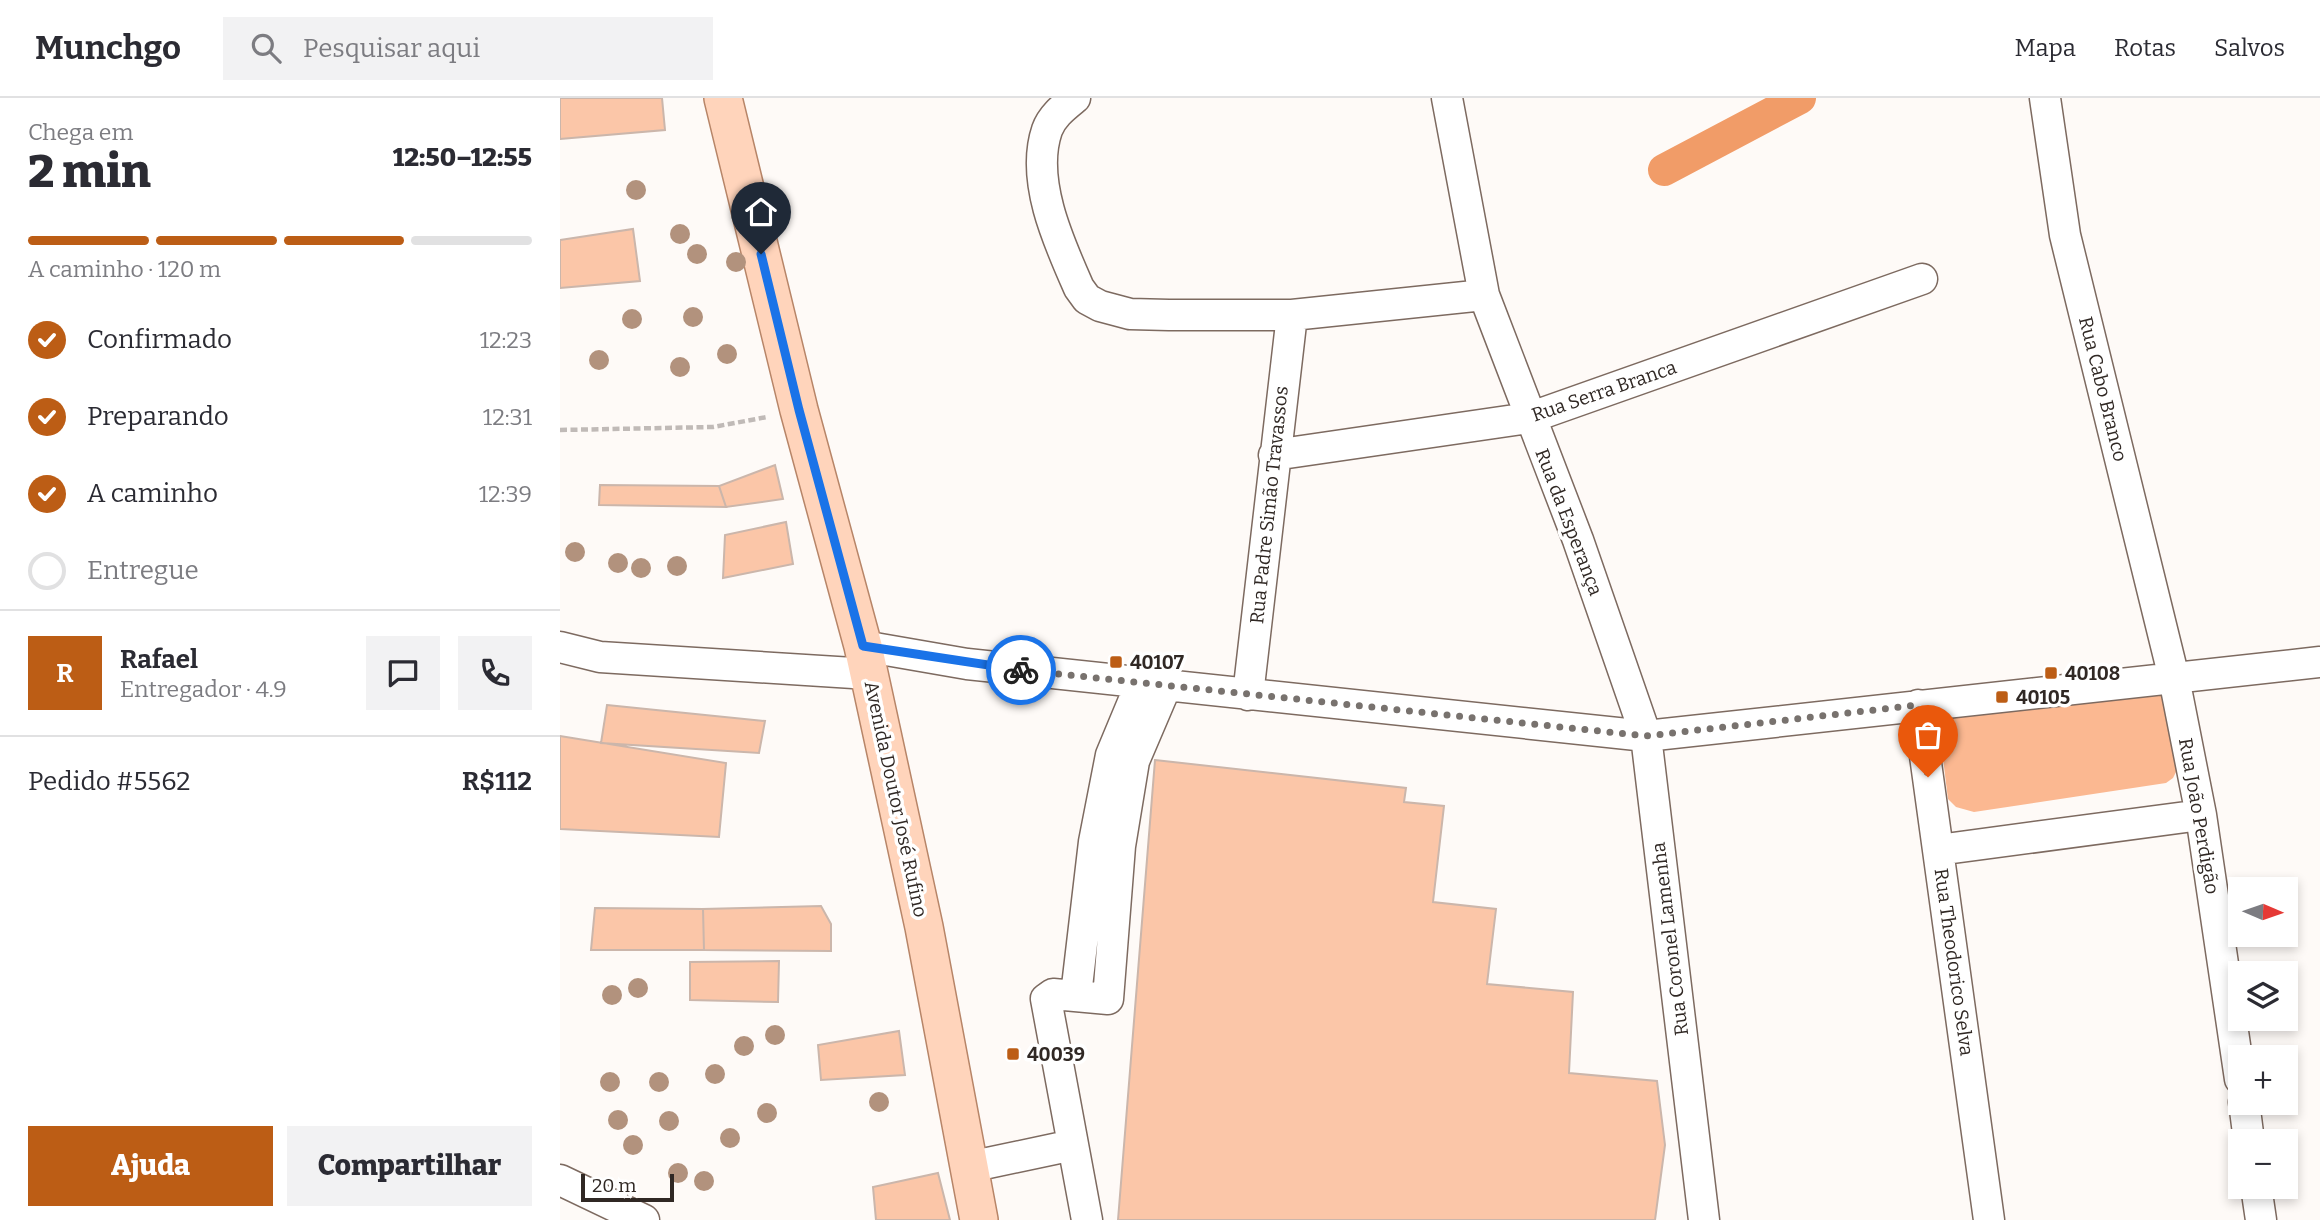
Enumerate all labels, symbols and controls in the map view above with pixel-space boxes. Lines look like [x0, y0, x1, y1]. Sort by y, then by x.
search box [223, 17, 713, 80]
text: Munchgo [35, 28, 181, 68]
icon: search [247, 29, 285, 67]
text: Pesquisar aqui [303, 33, 480, 64]
text: Mapa [2014, 34, 2076, 62]
text: Rotas [2114, 34, 2176, 62]
text: Salvos [2214, 34, 2285, 62]
text: Chega em [28, 118, 133, 146]
text: 12:50–12:55 [393, 142, 532, 173]
text: 2 min [28, 144, 151, 199]
pin [731, 182, 791, 254]
icon: home [742, 193, 780, 231]
text: A caminho · 120 m [28, 255, 221, 283]
street label: Rua Cabo Branco [2074, 314, 2132, 464]
icon: check [28, 321, 66, 359]
text: Confirmado [87, 324, 232, 355]
text: 12:23 [480, 326, 532, 354]
street label: Rua Serra Branca [1529, 355, 1680, 427]
street label: Rua Padre Simão Travassos [1245, 385, 1293, 625]
icon: check [28, 398, 66, 436]
text: Preparando [87, 401, 229, 432]
text: 12:31 [483, 403, 532, 431]
street label: Rua da Esperança [1530, 445, 1608, 599]
icon: check [28, 475, 66, 513]
text: A caminho [87, 478, 218, 509]
text: 12:39 [479, 480, 532, 508]
text: Entregue [87, 555, 199, 586]
courier [986, 635, 1056, 705]
button: chat [366, 636, 440, 710]
button: phone [458, 636, 532, 710]
text: Rafael [120, 644, 198, 675]
icon: bike [1002, 651, 1040, 689]
place label: 40107 [1130, 651, 1184, 674]
marker: 40107 [1108, 654, 1124, 670]
text: R [56, 658, 74, 689]
place label: 40108 [2065, 662, 2120, 685]
marker: 40108 [2043, 665, 2059, 681]
text: Entregador · 4.9 [120, 675, 287, 703]
street label: Avenida Doutor José Rufino [860, 679, 932, 919]
place label: 40105 [2016, 686, 2070, 709]
marker: 40105 [1994, 689, 2010, 705]
pin [1898, 705, 1958, 777]
icon: bag [1909, 716, 1947, 754]
street label: Rua João Perdigão [2174, 736, 2224, 896]
text: Pedido #5562 [28, 766, 190, 797]
text: R$112 [462, 766, 532, 797]
street label: Rua Coronel Lamenha [1647, 840, 1693, 1037]
street label: Rua Theodorico Selva [1929, 867, 1979, 1058]
north arrow [2228, 877, 2298, 947]
map controls [2228, 877, 2298, 1199]
button: layers [2228, 961, 2298, 1031]
place label: 40039 [1027, 1043, 1085, 1066]
button: + [2228, 1045, 2298, 1115]
marker: 40039 [1005, 1046, 1021, 1062]
button: Ajuda [28, 1126, 273, 1206]
button: Compartilhar [287, 1126, 532, 1206]
button: − [2228, 1129, 2298, 1199]
scale bar [581, 1171, 674, 1203]
text: 20 m [592, 1174, 636, 1197]

